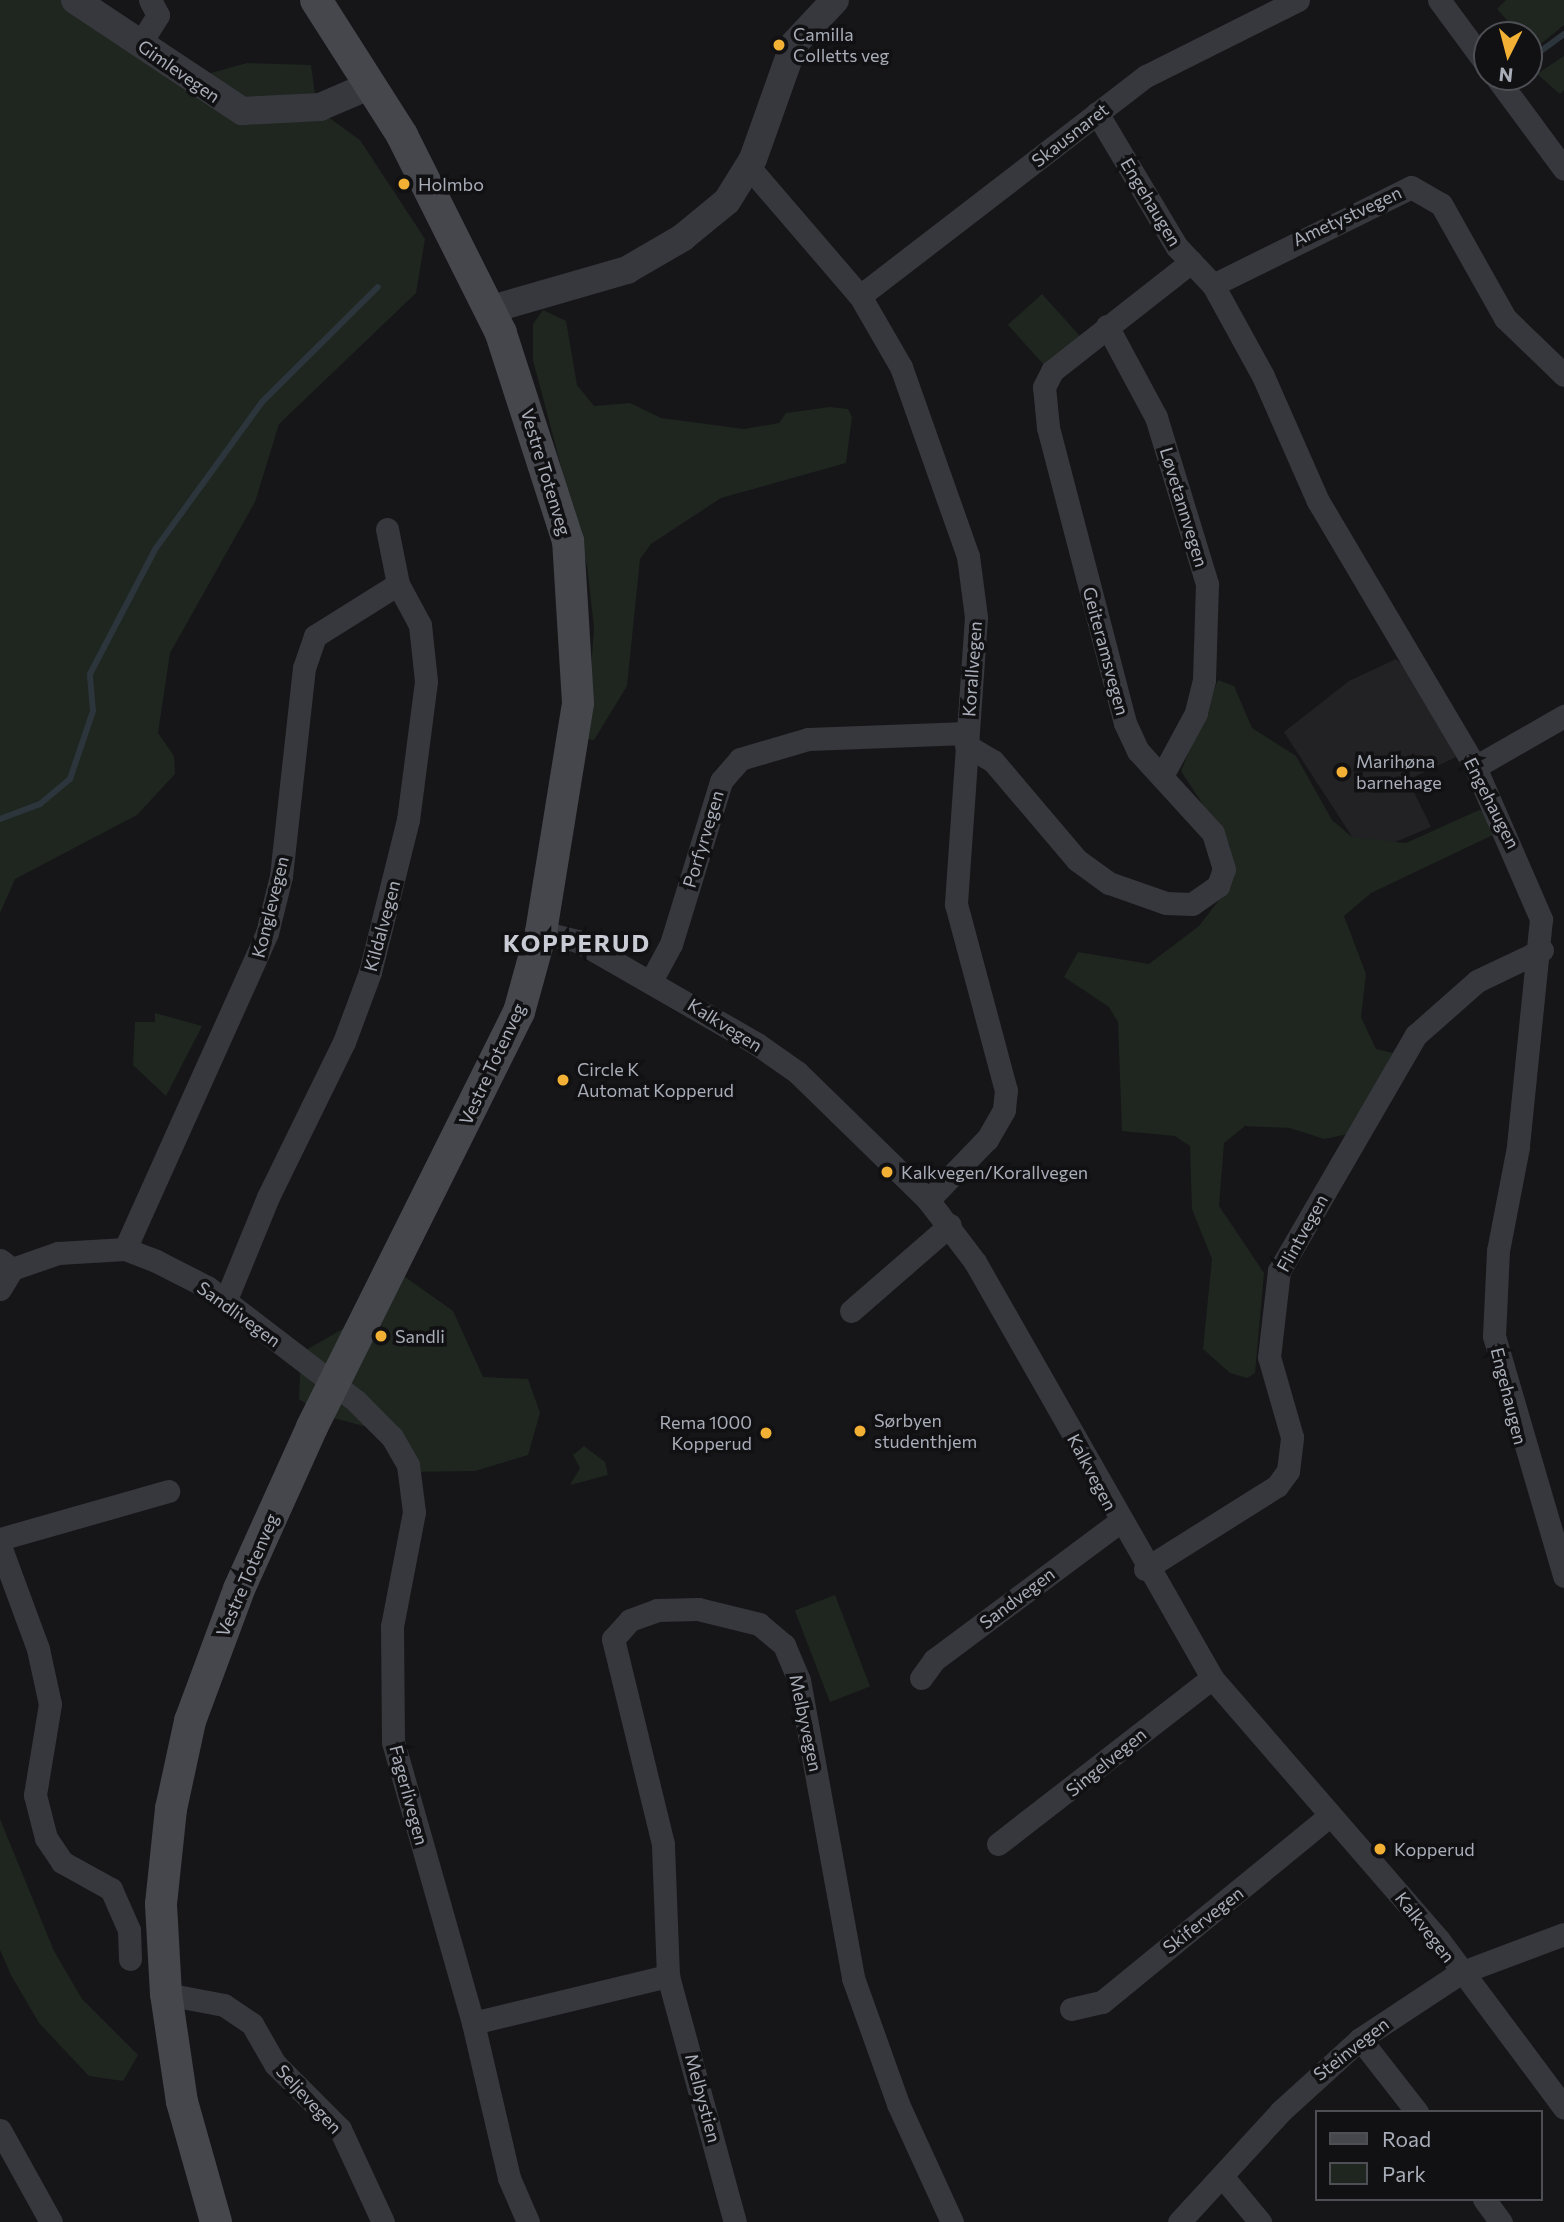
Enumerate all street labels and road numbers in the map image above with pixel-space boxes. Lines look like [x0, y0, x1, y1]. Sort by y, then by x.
street label: Gimlevegen [134, 35, 224, 107]
street label: Skausnaret [1027, 98, 1113, 172]
street label: Engehaugen [1116, 154, 1186, 250]
street label: Ametystvegen [1289, 181, 1405, 251]
street label: Vestre Totenveg [516, 406, 576, 538]
street label: Løvetannvegen [1156, 445, 1212, 569]
street label: Geiteramsvegen [1078, 584, 1134, 718]
street label: Korallvegen [958, 621, 986, 717]
street label: Engehaugen [1460, 754, 1524, 852]
street label: Porfyrvegen [678, 788, 728, 890]
street label: Konglevegen [247, 854, 293, 960]
street label: Kildalvegen [359, 878, 405, 974]
street label: Kalkvegen [684, 994, 766, 1056]
street label: Vestre Totenveg [454, 1000, 530, 1128]
street label: Flintvegen [1272, 1191, 1332, 1275]
street label: Sandlivegen [193, 1277, 285, 1351]
street label: Engehaugen [1487, 1345, 1531, 1447]
street label: Kalkvegen [1063, 1430, 1121, 1514]
street label: Vestre Totenveg [211, 1510, 283, 1640]
street label: Sandvegen [975, 1563, 1059, 1633]
street label: Melbyvegen [785, 1672, 827, 1774]
street label: Singelvegen [1062, 1723, 1150, 1801]
street label: Fagerlivegen [385, 1743, 433, 1847]
street label: Skifervegen [1158, 1882, 1248, 1958]
street label: Kalkvegen [1391, 1887, 1459, 1967]
street label: Steinvegen [1309, 2013, 1393, 2085]
street label: Melbystien [681, 2051, 725, 2145]
street label: Seljevegen [272, 2060, 346, 2138]

